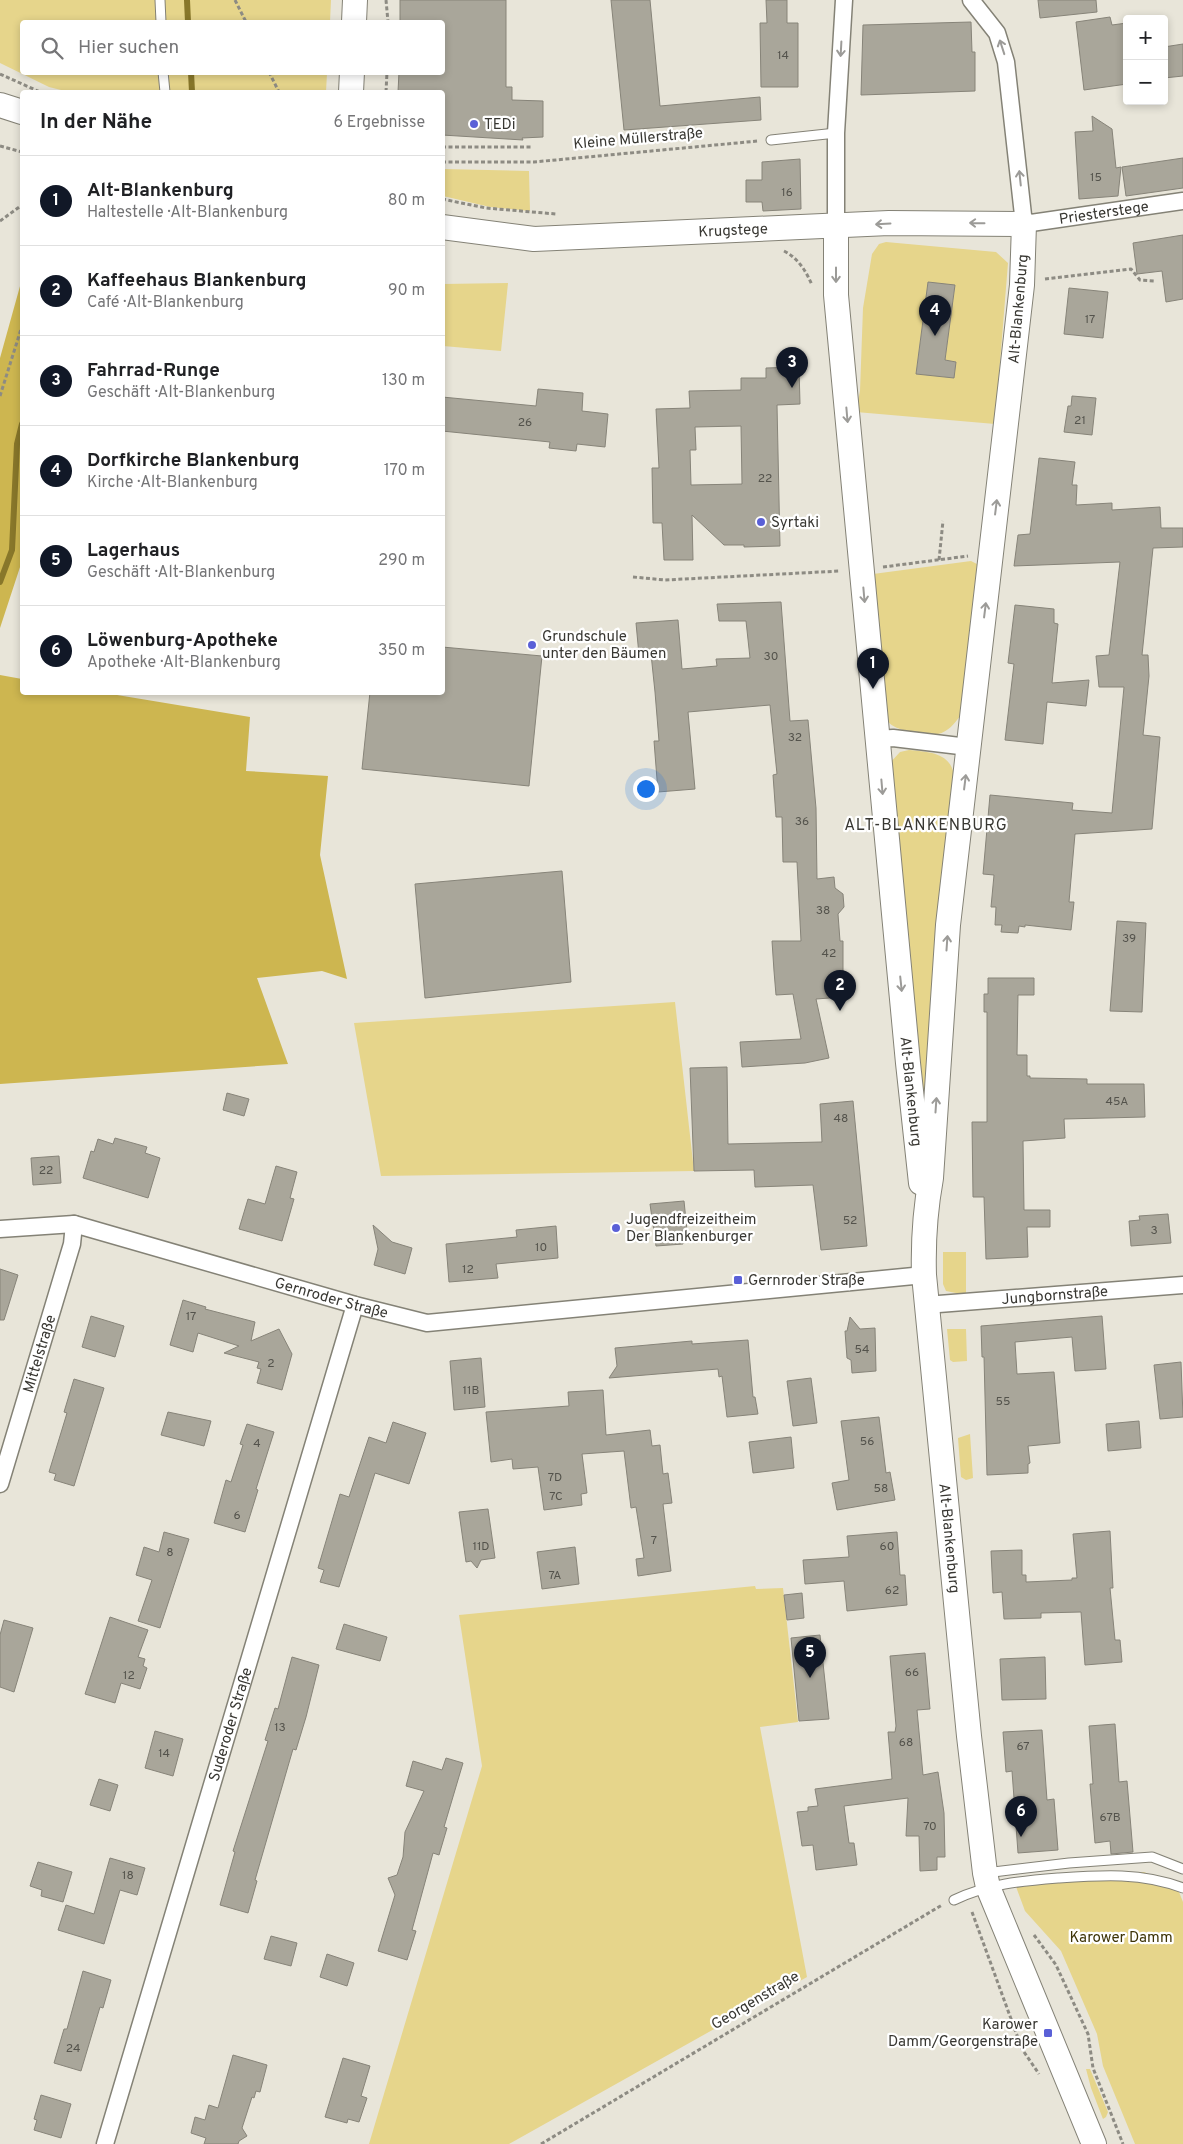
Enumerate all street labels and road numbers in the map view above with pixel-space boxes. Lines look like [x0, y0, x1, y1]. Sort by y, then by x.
street label: Kleine Müllerstraße [573, 124, 704, 155]
street label: Priesterstege [1058, 198, 1150, 230]
street label: Krugstege [698, 220, 768, 243]
street label: Alt-Blankenburg [1005, 253, 1034, 365]
street label: Alt-Blankenburg [895, 1036, 925, 1148]
street label: Gernroder Straße [272, 1274, 390, 1324]
street label: Jungbornstraße [1001, 1283, 1109, 1310]
street label: Mittelstraße [20, 1313, 61, 1396]
street label: Alt-Blankenburg [933, 1483, 963, 1594]
street label: Suderoder Straße [206, 1665, 257, 1784]
street label: Georgenstraße [708, 1968, 803, 2035]

